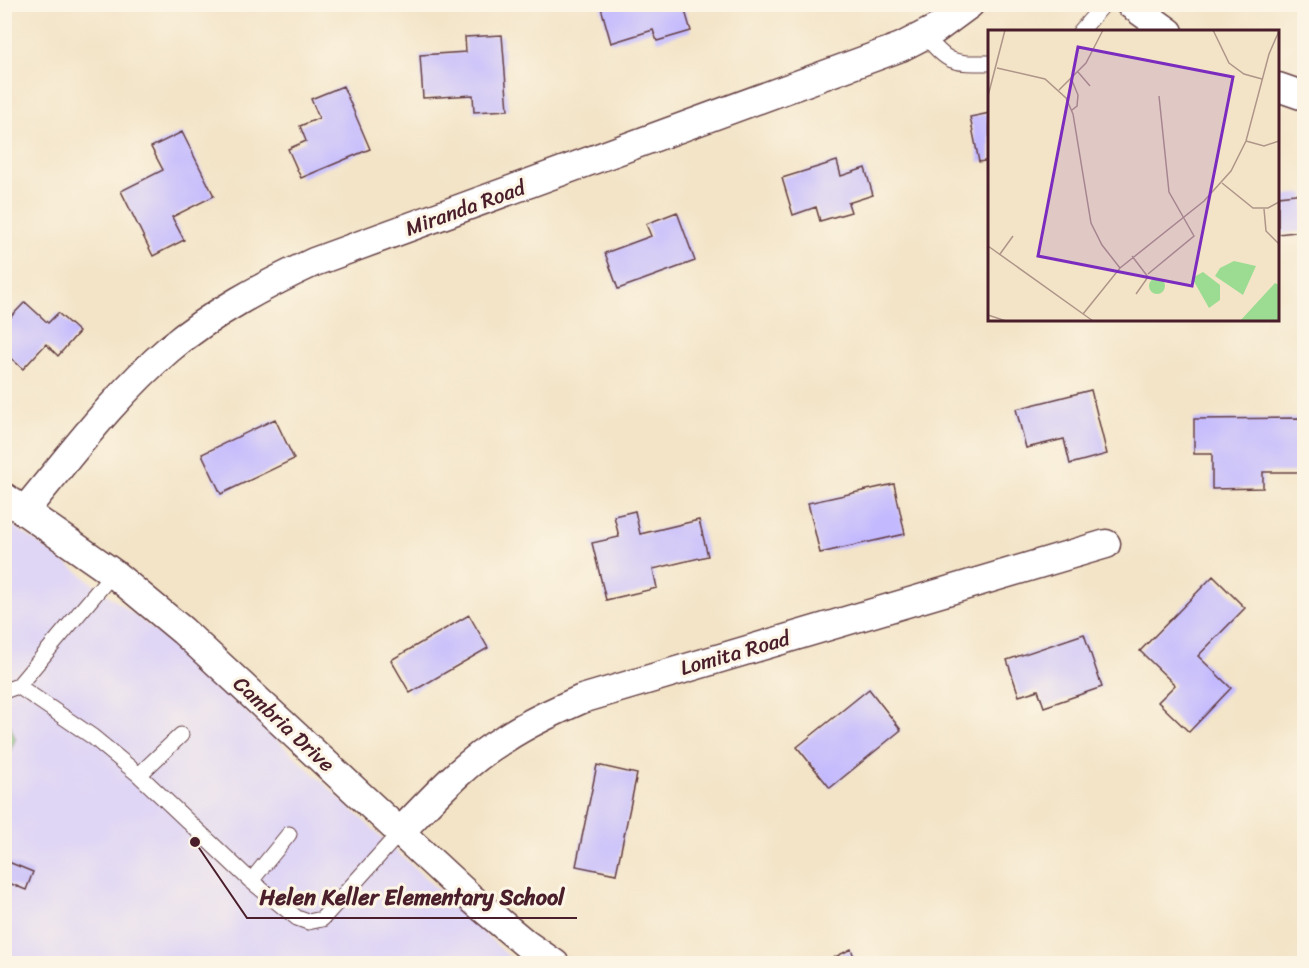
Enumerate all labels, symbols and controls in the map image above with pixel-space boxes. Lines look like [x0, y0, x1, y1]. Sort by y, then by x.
inset map [988, 30, 1279, 321]
street label: Miranda Road [400, 168, 532, 247]
street label: Lomita Road [676, 619, 796, 687]
street label: Cambria Drive [224, 666, 344, 782]
callout: Helen Keller Elementary School [247, 878, 577, 918]
text: Helen Keller Elementary School [259, 878, 566, 917]

